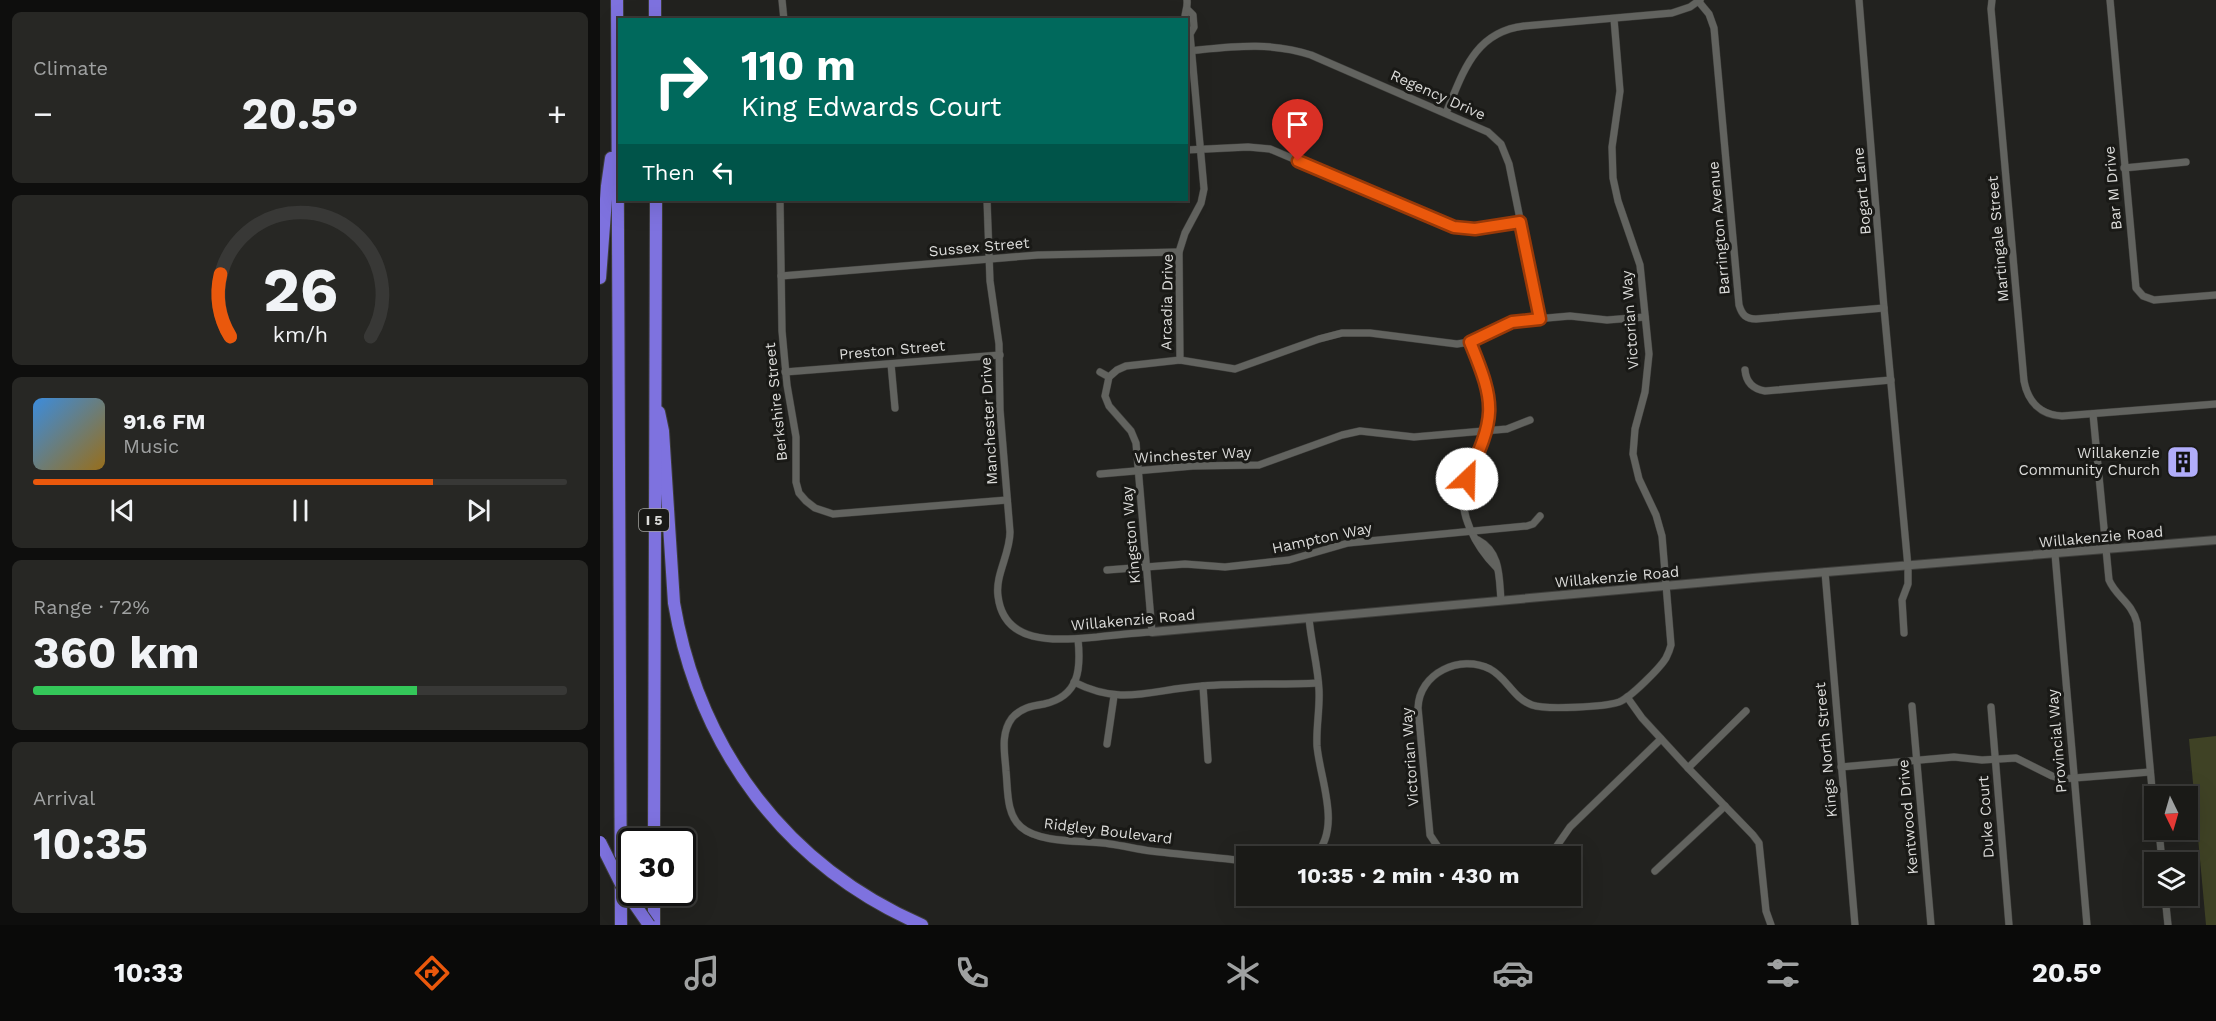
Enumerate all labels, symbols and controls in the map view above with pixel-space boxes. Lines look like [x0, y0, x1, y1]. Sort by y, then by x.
text: 110 m [741, 41, 856, 90]
icon: right [642, 42, 720, 120]
text: Climate [33, 56, 108, 80]
street label: Regency Drive [1388, 66, 1488, 124]
text: 20.5° [242, 87, 358, 140]
text: King Edwards Court [741, 91, 1001, 123]
text: − [33, 94, 53, 133]
text: + [547, 94, 567, 133]
pin [1272, 99, 1323, 161]
icon: arrive [1281, 108, 1314, 141]
street label: Bar M Drive [2100, 145, 2126, 231]
street label: Bogart Lane [1849, 147, 1875, 235]
icon: left [707, 156, 740, 189]
text: Then [642, 160, 695, 185]
street label: Barrington Avenue [1704, 161, 1734, 295]
street label: Martingale Street [1983, 175, 2012, 303]
street label: Sussex Street [928, 234, 1031, 260]
text: 26 [262, 253, 338, 326]
street label: Arcadia Drive [1157, 254, 1177, 350]
street label: Victorian Way [1618, 269, 1642, 370]
text: km/h [272, 322, 328, 347]
street label: Preston Street [838, 336, 947, 364]
street label: Berkshire Street [761, 341, 791, 462]
street label: Manchester Drive [977, 357, 1001, 485]
text: 91.6 FM [123, 409, 206, 434]
text: Music [123, 434, 179, 458]
street label: Winchester Way [1134, 443, 1252, 467]
place label: Willakenzie Community Church [2018, 444, 2160, 479]
building icon: Willakenzie Community Church [2165, 444, 2201, 480]
position arrow [1435, 447, 1499, 511]
street label: Kingston Way [1118, 485, 1144, 585]
icon: previous [106, 494, 139, 527]
icon: pause [284, 494, 317, 527]
icon: next [462, 494, 495, 527]
road number: I 5 [639, 509, 669, 531]
street label: Hampton Way [1270, 519, 1374, 557]
street label: Willakenzie Road [2038, 523, 2164, 551]
street label: Willakenzie Road [1554, 563, 1680, 591]
text: Range · 72% [33, 595, 150, 619]
street label: Willakenzie Road [1070, 606, 1196, 634]
text: 360 km [33, 626, 200, 679]
street label: Kings North Street [1811, 681, 1841, 818]
street label: Provincial Way [2043, 688, 2071, 794]
street label: Victorian Way [1398, 706, 1422, 807]
street label: Kentwood Drive [1894, 759, 1922, 875]
street label: Duke Court [1974, 774, 1998, 859]
text: Arrival [33, 786, 95, 810]
north arrow [2144, 786, 2198, 840]
map controls [2144, 786, 2198, 906]
street label: Ridgley Boulevard [1043, 814, 1173, 848]
text: 10:35 [33, 817, 148, 870]
speed limit sign: 30 [618, 828, 696, 906]
button: layers [2144, 852, 2198, 906]
text: 10:35 · 2 min · 430 m [1298, 863, 1519, 888]
icon: directions [411, 952, 453, 994]
icon: music [681, 952, 723, 994]
icon: phone [951, 952, 993, 994]
icon: climate [1222, 952, 1264, 994]
icon: car [1492, 952, 1534, 994]
icon: filters [1762, 952, 1804, 994]
text: 10:33 [114, 957, 183, 989]
text: 20.5° [2032, 957, 2102, 989]

